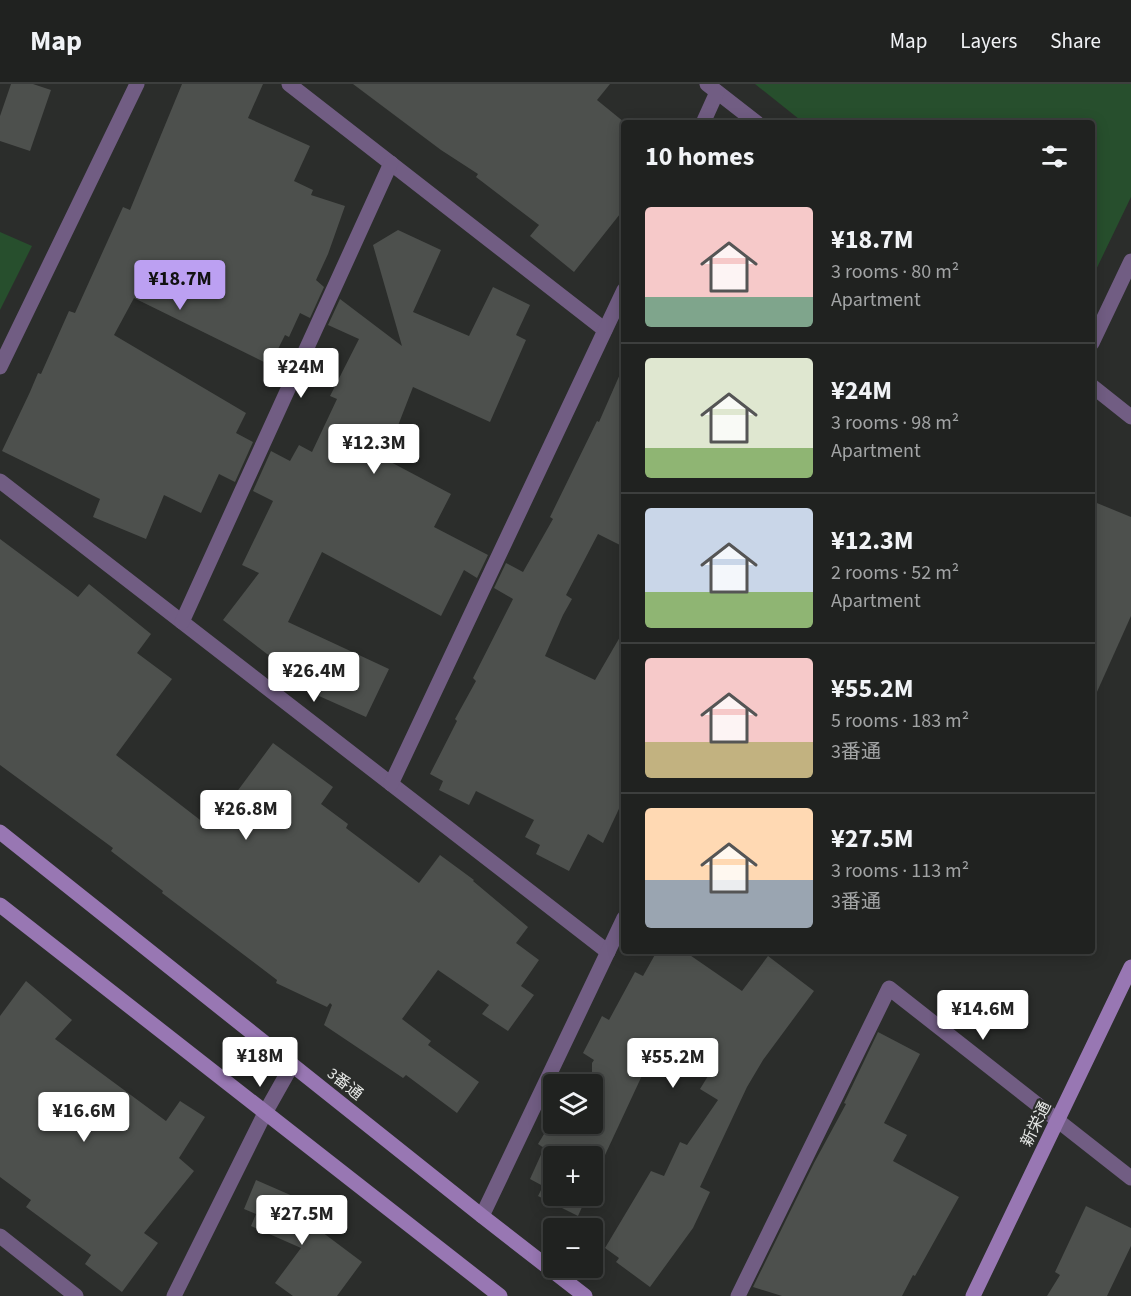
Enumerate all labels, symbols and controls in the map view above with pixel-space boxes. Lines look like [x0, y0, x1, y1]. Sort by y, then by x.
text: Map [30, 21, 82, 61]
text: Map [890, 26, 927, 56]
text: Layers [960, 26, 1017, 56]
text: Share [1050, 26, 1101, 56]
text: 10 homes [645, 138, 754, 175]
icon: filters [1038, 140, 1071, 173]
text: ¥18.7M [831, 221, 914, 258]
icon: home [693, 231, 765, 303]
text: 3 rooms · 80 m² [831, 258, 959, 286]
pin: ¥18.7M [131, 260, 229, 311]
text: ¥18.7M [148, 265, 212, 293]
text: Apartment [831, 286, 921, 314]
pin: ¥24M [265, 348, 337, 399]
text: ¥24M [278, 353, 324, 381]
text: ¥24M [831, 372, 892, 409]
icon: home [693, 382, 765, 454]
text: 3 rooms · 98 m² [831, 409, 959, 437]
pin: ¥12.3M [325, 424, 423, 475]
text: ¥12.3M [342, 429, 406, 457]
text: Apartment [831, 437, 921, 465]
text: ¥12.3M [831, 522, 914, 559]
icon: home [693, 532, 765, 604]
text: 2 rooms · 52 m² [831, 559, 959, 587]
text: Apartment [831, 587, 921, 615]
pin: ¥26.4M [265, 652, 363, 703]
text: ¥26.4M [282, 657, 346, 685]
text: ¥55.2M [831, 670, 914, 707]
icon: home [693, 682, 765, 754]
text: 5 rooms · 183 m² [831, 707, 969, 735]
text: 3番通 [831, 738, 881, 766]
pin: ¥26.8M [197, 790, 295, 841]
text: ¥26.8M [214, 795, 278, 823]
text: ¥27.5M [831, 820, 914, 857]
icon: home [693, 832, 765, 904]
text: 3 rooms · 113 m² [831, 857, 969, 885]
text: 3番通 [831, 888, 881, 916]
pin: ¥14.6M [934, 990, 1032, 1041]
text: ¥14.6M [951, 995, 1015, 1023]
pin: ¥18M [224, 1037, 296, 1088]
pin: ¥55.2M [624, 1038, 722, 1089]
text: ¥18M [237, 1042, 283, 1070]
text: ¥55.2M [641, 1043, 705, 1071]
street label: 3番通 [323, 1063, 367, 1105]
map controls [543, 1074, 603, 1278]
button: layers [543, 1074, 603, 1134]
pin: ¥16.6M [35, 1092, 133, 1143]
text: ¥16.6M [52, 1097, 116, 1125]
street label: 新栄通 [1016, 1098, 1056, 1150]
button: + [543, 1146, 603, 1206]
pin: ¥27.5M [253, 1195, 351, 1246]
text: ¥27.5M [270, 1200, 334, 1228]
button: − [543, 1218, 603, 1278]

